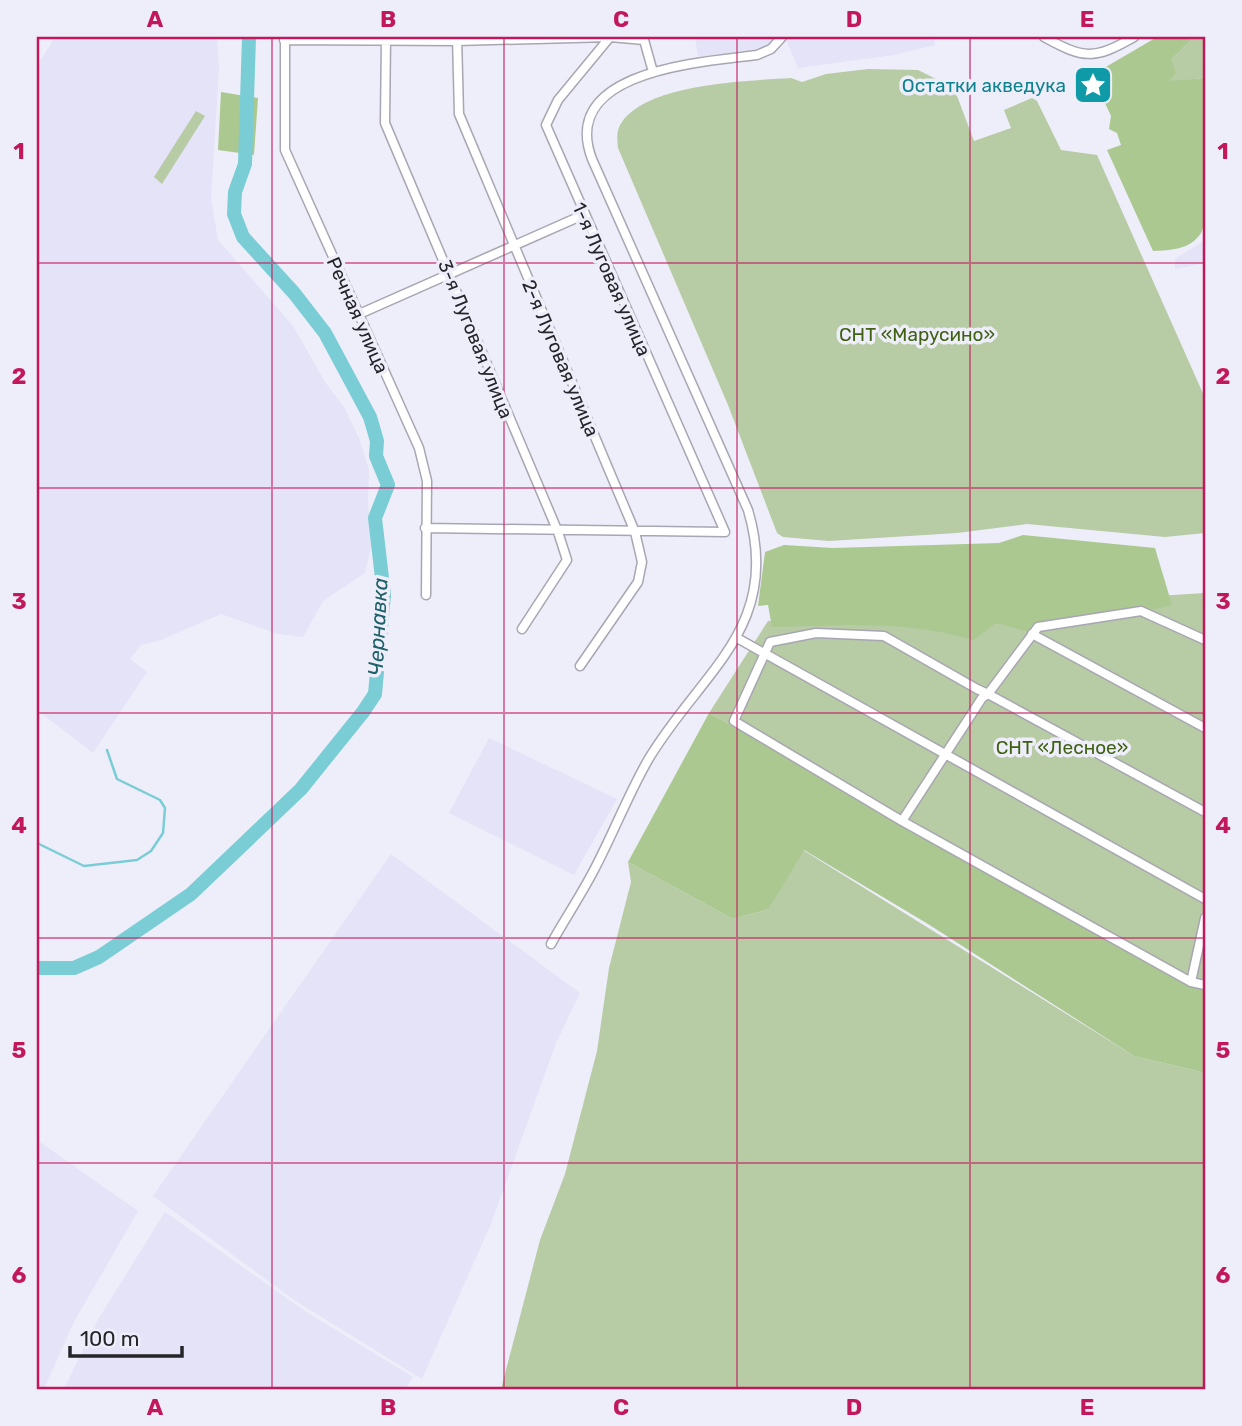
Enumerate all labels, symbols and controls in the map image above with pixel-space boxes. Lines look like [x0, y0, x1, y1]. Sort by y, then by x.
text: A [147, 5, 164, 33]
text: B [380, 5, 396, 33]
text: C [613, 5, 629, 33]
text: D [846, 5, 862, 33]
text: E [1080, 5, 1094, 33]
place icon: Остатки акведука [1072, 64, 1114, 106]
place label: Остатки акведука [902, 74, 1066, 97]
text: 1 [13, 137, 25, 165]
text: 1 [1217, 137, 1229, 165]
street label: 1-я Луговая улица [567, 199, 656, 360]
street label: Речная улица [322, 253, 393, 377]
street label: 3-я Луговая улица [433, 256, 518, 422]
street label: 2-я Луговая улица [517, 276, 604, 440]
park label: СНТ «Марусино» [839, 323, 995, 346]
text: 2 [12, 362, 26, 390]
text: 2 [1216, 362, 1230, 390]
water label: Чернавка [362, 577, 393, 677]
text: 3 [11, 587, 27, 615]
text: 3 [1215, 587, 1231, 615]
park label: СНТ «Лесное» [996, 736, 1128, 759]
text: 4 [11, 811, 27, 839]
text: 4 [1215, 811, 1231, 839]
text: 5 [12, 1036, 27, 1064]
text: 5 [1216, 1036, 1231, 1064]
text: 6 [12, 1261, 27, 1289]
text: 6 [1216, 1261, 1231, 1289]
scale bar [70, 1314, 182, 1358]
text: 100 m [80, 1326, 139, 1351]
text: A [147, 1393, 164, 1421]
text: B [380, 1393, 396, 1421]
text: C [613, 1393, 629, 1421]
text: D [846, 1393, 862, 1421]
text: E [1080, 1393, 1094, 1421]

